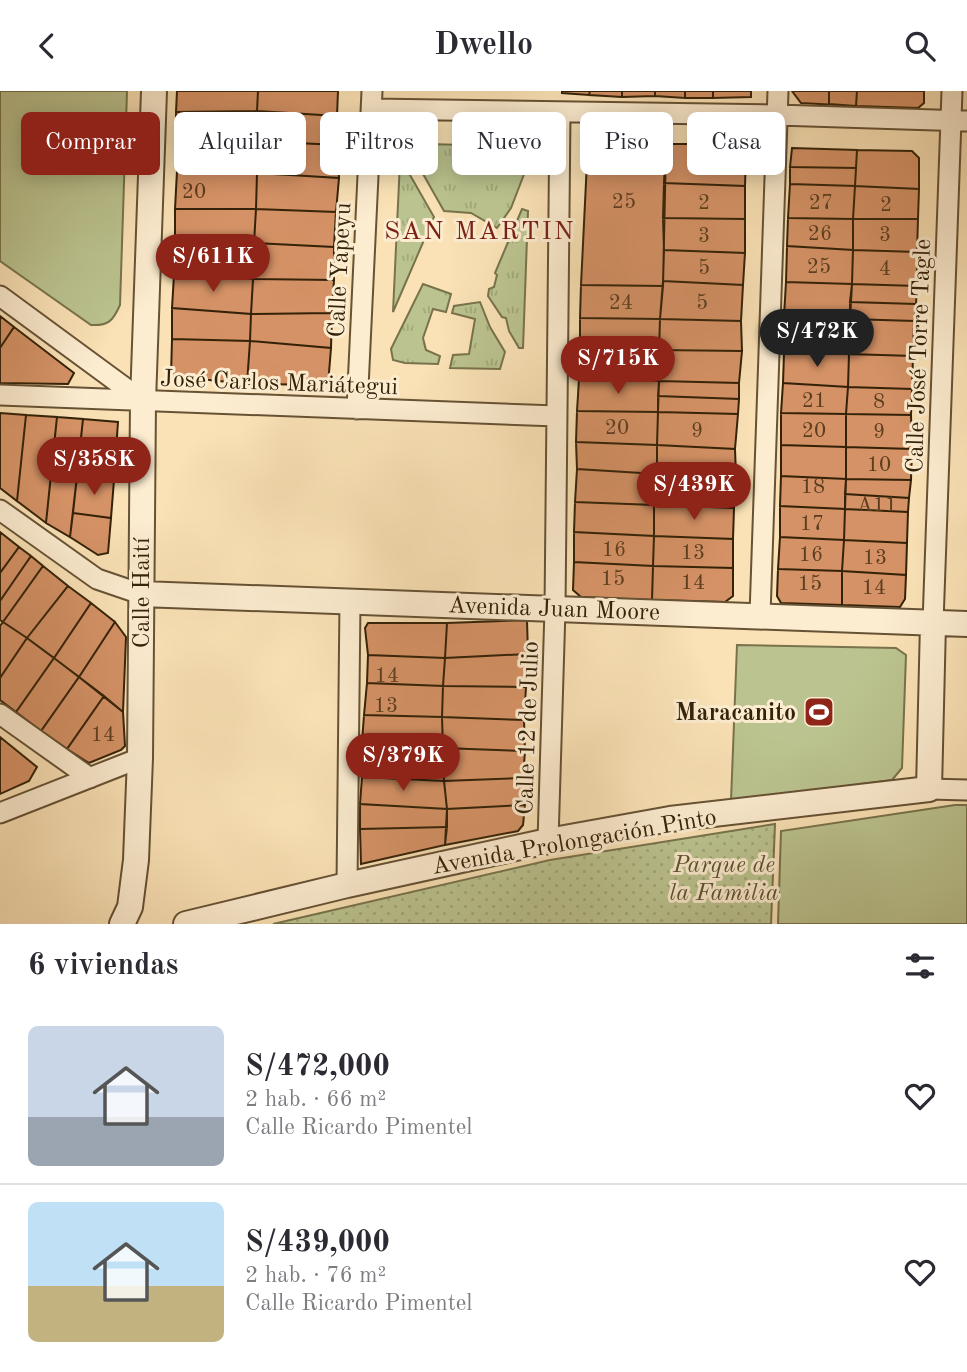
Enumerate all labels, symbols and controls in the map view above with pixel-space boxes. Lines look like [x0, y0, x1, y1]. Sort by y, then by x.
icon: back [28, 27, 66, 65]
icon: search [901, 27, 939, 65]
text: Dwello [434, 30, 533, 62]
chip: Comprar [21, 112, 160, 175]
chip: Alquilar [174, 112, 306, 175]
chip: Filtros [320, 112, 438, 175]
chip: Nuevo [452, 112, 566, 175]
chip: Piso [580, 112, 673, 175]
chip: Casa [687, 112, 785, 175]
house number: 20 [182, 182, 206, 203]
house number: 25 [612, 192, 636, 213]
house number: 2 [698, 193, 710, 214]
house number: 27 [809, 193, 833, 214]
house number: 2 [880, 195, 892, 216]
street label: Calle Yapeyu [325, 202, 357, 338]
district label: SAN MARTIN [384, 219, 576, 245]
house number: 26 [808, 224, 832, 245]
house number: 3 [879, 225, 891, 246]
house number: 3 [698, 226, 710, 247]
pin: S/611K [156, 235, 270, 294]
street label: Calle José Torre Tagle [904, 238, 936, 474]
text: S/611K [172, 245, 254, 268]
house number: 25 [807, 257, 831, 278]
house number: 5 [698, 258, 710, 279]
house number: 4 [879, 259, 891, 280]
house number: 24 [609, 293, 633, 314]
house number: 5 [696, 293, 708, 314]
pin: S/472K [760, 309, 874, 369]
text: S/472K [776, 320, 858, 343]
pin: S/715K [561, 337, 675, 396]
text: S/715K [577, 347, 659, 370]
street label: José Carlos Mariátegui [159, 368, 398, 400]
house number: 21 [802, 391, 826, 412]
house number: 8 [873, 392, 885, 413]
house number: 20 [605, 418, 629, 439]
house number: 9 [691, 421, 703, 442]
house number: 20 [802, 421, 826, 442]
house number: 9 [873, 422, 885, 443]
pin: S/358K [37, 437, 151, 497]
text: S/358K [53, 448, 135, 471]
house number: 10 [867, 455, 891, 476]
pin: S/439K [637, 463, 751, 522]
text: S/439K [653, 473, 735, 496]
house number: 18 [801, 477, 825, 498]
house number: A11 [857, 495, 897, 516]
house number: 17 [800, 514, 824, 535]
street label: Calle Haití [131, 537, 155, 648]
house number: 16 [602, 540, 626, 561]
house number: 13 [681, 543, 705, 564]
house number: 16 [799, 545, 823, 566]
house number: 13 [863, 548, 887, 569]
house number: 15 [601, 569, 625, 590]
house number: 14 [681, 573, 705, 594]
house number: 15 [798, 574, 822, 595]
house number: 14 [862, 578, 886, 599]
street label: Avenida Juan Moore [448, 594, 660, 626]
street label: Calle 12 de Julio [514, 641, 544, 816]
house number: 14 [375, 666, 399, 687]
sports icon: Maracanito [802, 695, 836, 729]
house number: 13 [374, 696, 398, 717]
place label: Maracanito [675, 702, 796, 726]
house number: 14 [91, 725, 115, 746]
pin: S/379K [346, 733, 460, 793]
text: S/379K [362, 744, 444, 767]
street label: Avenida Prolongación Pinto [430, 806, 719, 880]
park label: Parque de la Familia [669, 854, 779, 906]
icon: filters [901, 947, 939, 985]
text: 6 viviendas [28, 951, 178, 981]
text: S/472,000 [245, 1052, 390, 1082]
icon: home [84, 1054, 168, 1138]
icon: heart [901, 1077, 939, 1115]
text: 2 hab. · 66 m² [245, 1088, 386, 1111]
text: Calle Ricardo Pimentel [245, 1116, 473, 1139]
text: S/439,000 [245, 1228, 390, 1258]
icon: home [84, 1230, 168, 1314]
icon: heart [901, 1253, 939, 1291]
text: 2 hab. · 76 m² [245, 1264, 386, 1287]
text: Calle Ricardo Pimentel [245, 1292, 473, 1315]

